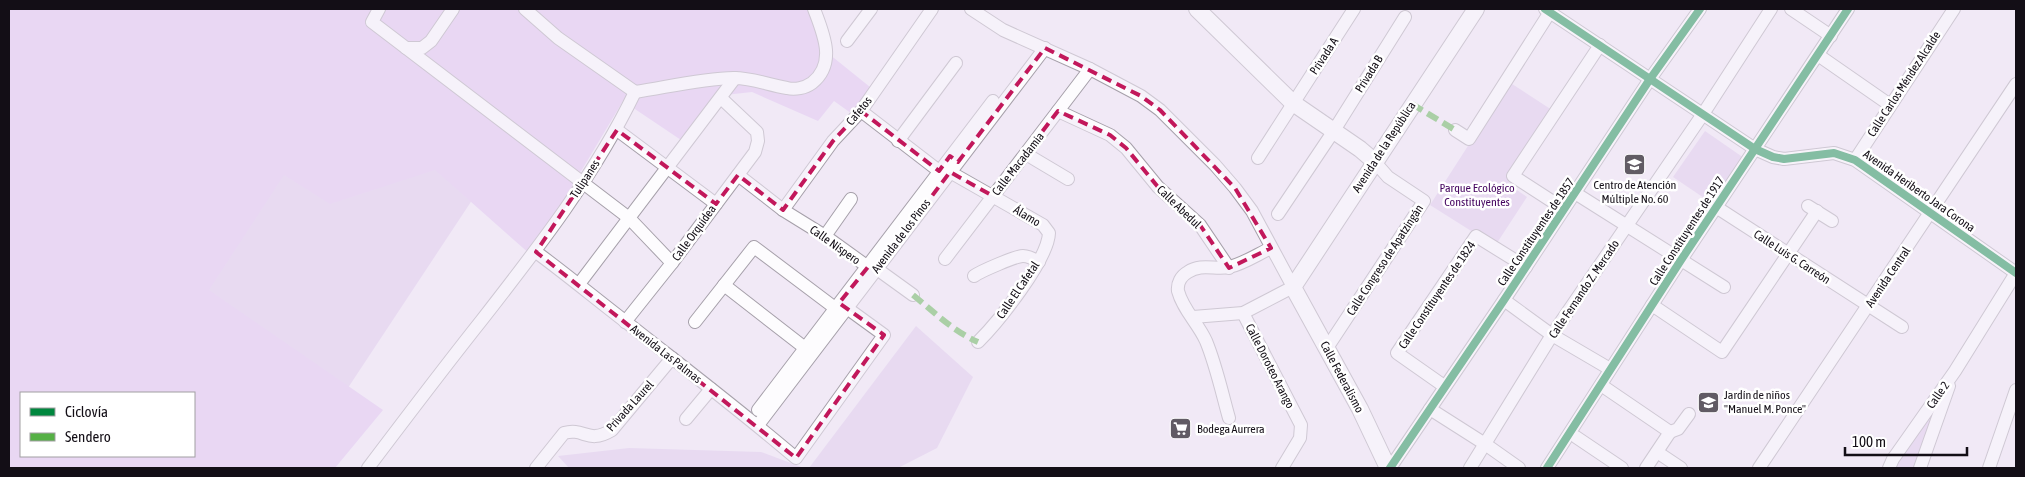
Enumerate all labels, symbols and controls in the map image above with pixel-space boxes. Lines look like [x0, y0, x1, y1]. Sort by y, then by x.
street label: Calle Carlos Méndez Alcalde [1865, 29, 1943, 139]
street label: Privada A [1307, 35, 1341, 77]
street label: Privada B [1352, 53, 1386, 95]
street label: Cafetos [843, 94, 875, 128]
street label: Avenida de la República [1349, 99, 1419, 195]
street label: Calle Macadamia [989, 130, 1047, 198]
street label: Avenida Heriberto Jara Corona [1860, 147, 1978, 235]
school or university icon: Centro de Atención Múltiple No. 60 [1623, 152, 1647, 176]
street label: Tulipanes [567, 157, 603, 201]
street label: Calle Constituyentes de 1917 [1647, 174, 1728, 288]
street label: Calle Constituyentes de 1857 [1495, 175, 1578, 289]
place label: Centro de Atención Múltiple No. 60 [1594, 178, 1676, 206]
park label: Parque Ecológico Constituyentes [1439, 181, 1515, 209]
street label: Calle Abedul [1154, 183, 1205, 232]
street label: Avenida de los Pinos [869, 196, 933, 276]
street label: Calle Orquídea [669, 202, 719, 264]
street label: Calle Congreso de Apatzingán [1344, 202, 1426, 318]
street label: Álamo [1011, 203, 1043, 230]
street label: Calle Níspero [807, 222, 863, 268]
street label: Calle Luis G. Carreón [1751, 227, 1833, 287]
street label: Calle Fernando Z. Mercado [1546, 237, 1622, 341]
street label: Calle Constituyentes de 1824 [1396, 238, 1479, 352]
street label: Avenida Central [1863, 243, 1914, 310]
street label: Calle El Cafetal [994, 258, 1043, 321]
street label: Calle Doroteo Arango [1243, 321, 1298, 411]
street label: Avenida Las Palmas [628, 322, 704, 386]
street label: Calle Federalismo [1317, 339, 1367, 415]
street label: Privada Laurel [603, 377, 657, 434]
street label: Calle 2 [1924, 379, 1952, 411]
place label: Jardín de niños "Manuel M. Ponce" [1724, 388, 1806, 416]
school or university icon: Jardín de niños "Manuel M. Ponce" [1696, 390, 1720, 414]
legend [20, 392, 195, 457]
text: Ciclovía [65, 403, 108, 420]
supermarket icon: Bodega Aurrera [1169, 417, 1193, 441]
place label: Bodega Aurrera [1197, 422, 1265, 436]
scale bar [1845, 424, 1968, 456]
text: Sendero [65, 428, 111, 445]
text: 100 m [1852, 433, 1886, 450]

